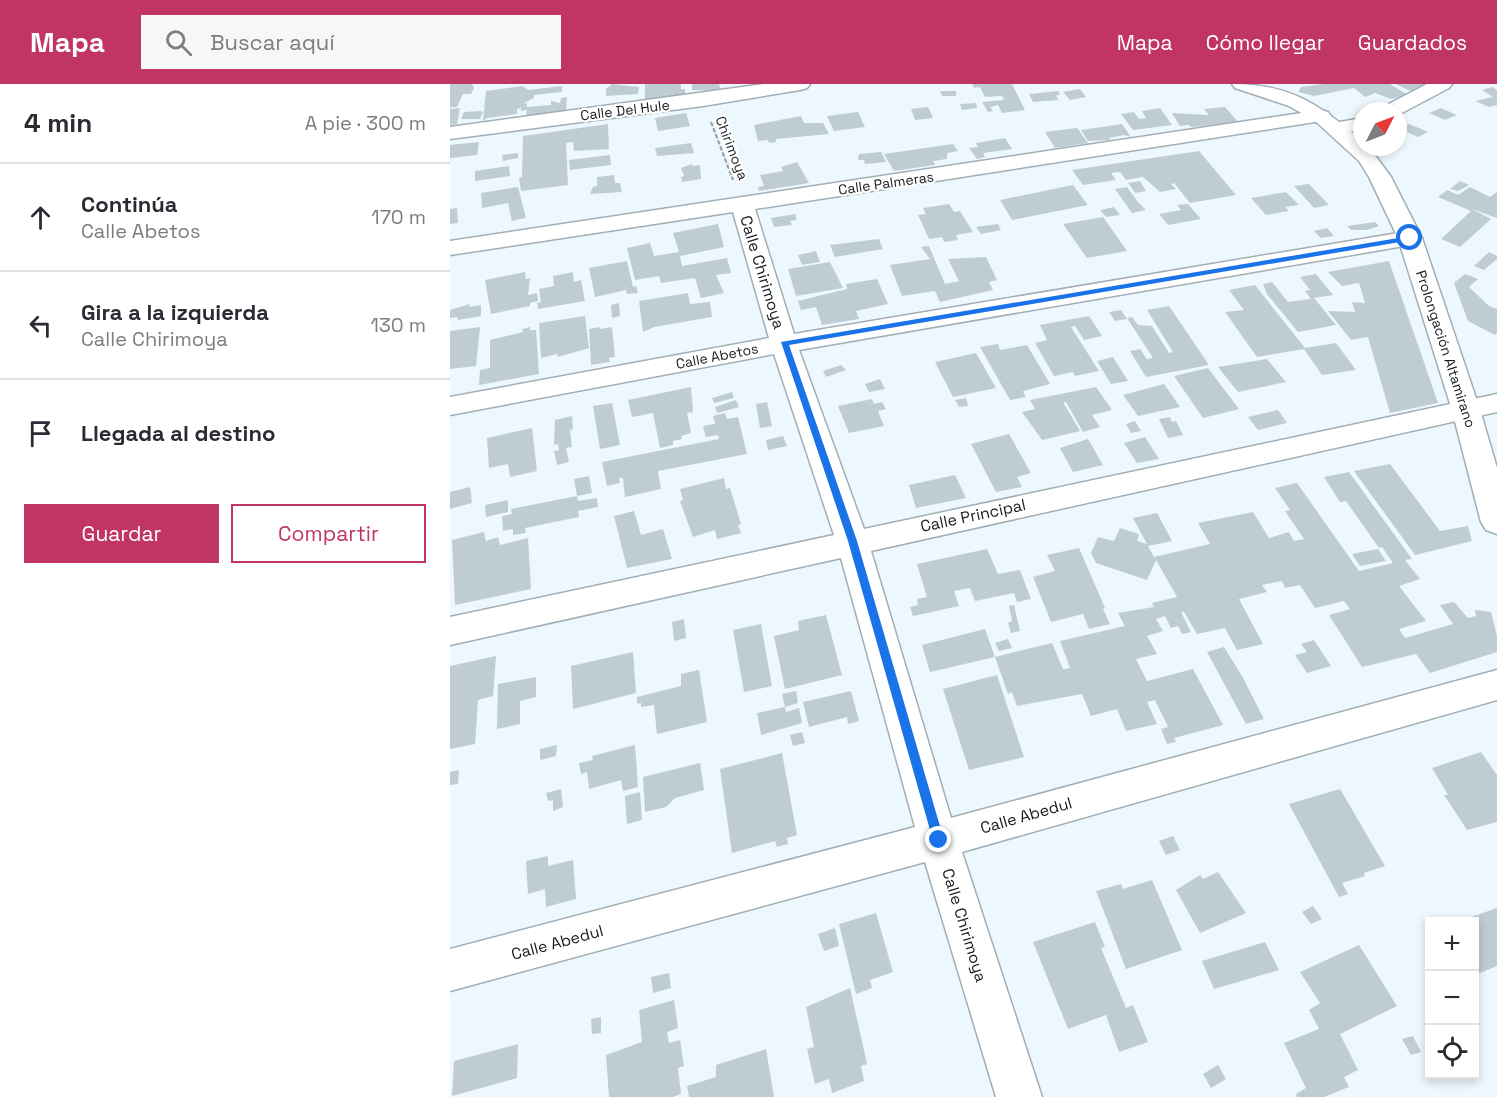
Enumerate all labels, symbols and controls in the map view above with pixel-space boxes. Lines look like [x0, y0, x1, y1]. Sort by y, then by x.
search box [141, 15, 561, 69]
text: Mapa [30, 24, 105, 60]
icon: search [162, 26, 195, 59]
text: Buscar aquí [210, 28, 335, 56]
text: Mapa [1117, 29, 1173, 56]
text: Cómo llegar [1206, 29, 1325, 56]
text: Guardados [1358, 29, 1467, 56]
street label: Calle Del Hule [579, 96, 671, 124]
north arrow [1353, 102, 1407, 156]
text: 4 min [24, 106, 92, 140]
text: A pie · 300 m [305, 110, 426, 136]
street label: Chirimoya [712, 113, 752, 183]
street label: Calle Palmeras [837, 167, 935, 199]
text: Continúa [81, 190, 177, 218]
icon: ahead [24, 201, 57, 234]
text: 170 m [371, 204, 426, 230]
street label: Calle Chirimoya [735, 213, 790, 331]
text: Calle Abetos [81, 218, 201, 244]
route start [1396, 224, 1422, 250]
street label: Prolongación Altamirano [1412, 268, 1480, 430]
text: Gira a la izquierda [81, 298, 269, 326]
icon: left [24, 309, 57, 342]
text: 130 m [370, 312, 426, 338]
text: Calle Chirimoya [81, 326, 228, 352]
street label: Calle Abetos [674, 339, 760, 373]
icon: arrive [24, 417, 57, 450]
text: Llegada al destino [81, 419, 275, 447]
street label: Calle Principal [918, 494, 1028, 537]
button: Guardar [24, 504, 219, 563]
button: Compartir [231, 504, 426, 563]
street label: Calle Abedul [978, 792, 1074, 839]
route end [925, 826, 951, 852]
street label: Calle Chirimoya [937, 866, 992, 984]
map controls [1425, 917, 1479, 1079]
button: + [1425, 917, 1479, 971]
street label: Calle Abedul [509, 920, 606, 965]
button: − [1425, 971, 1479, 1025]
button: locate [1425, 1025, 1479, 1079]

